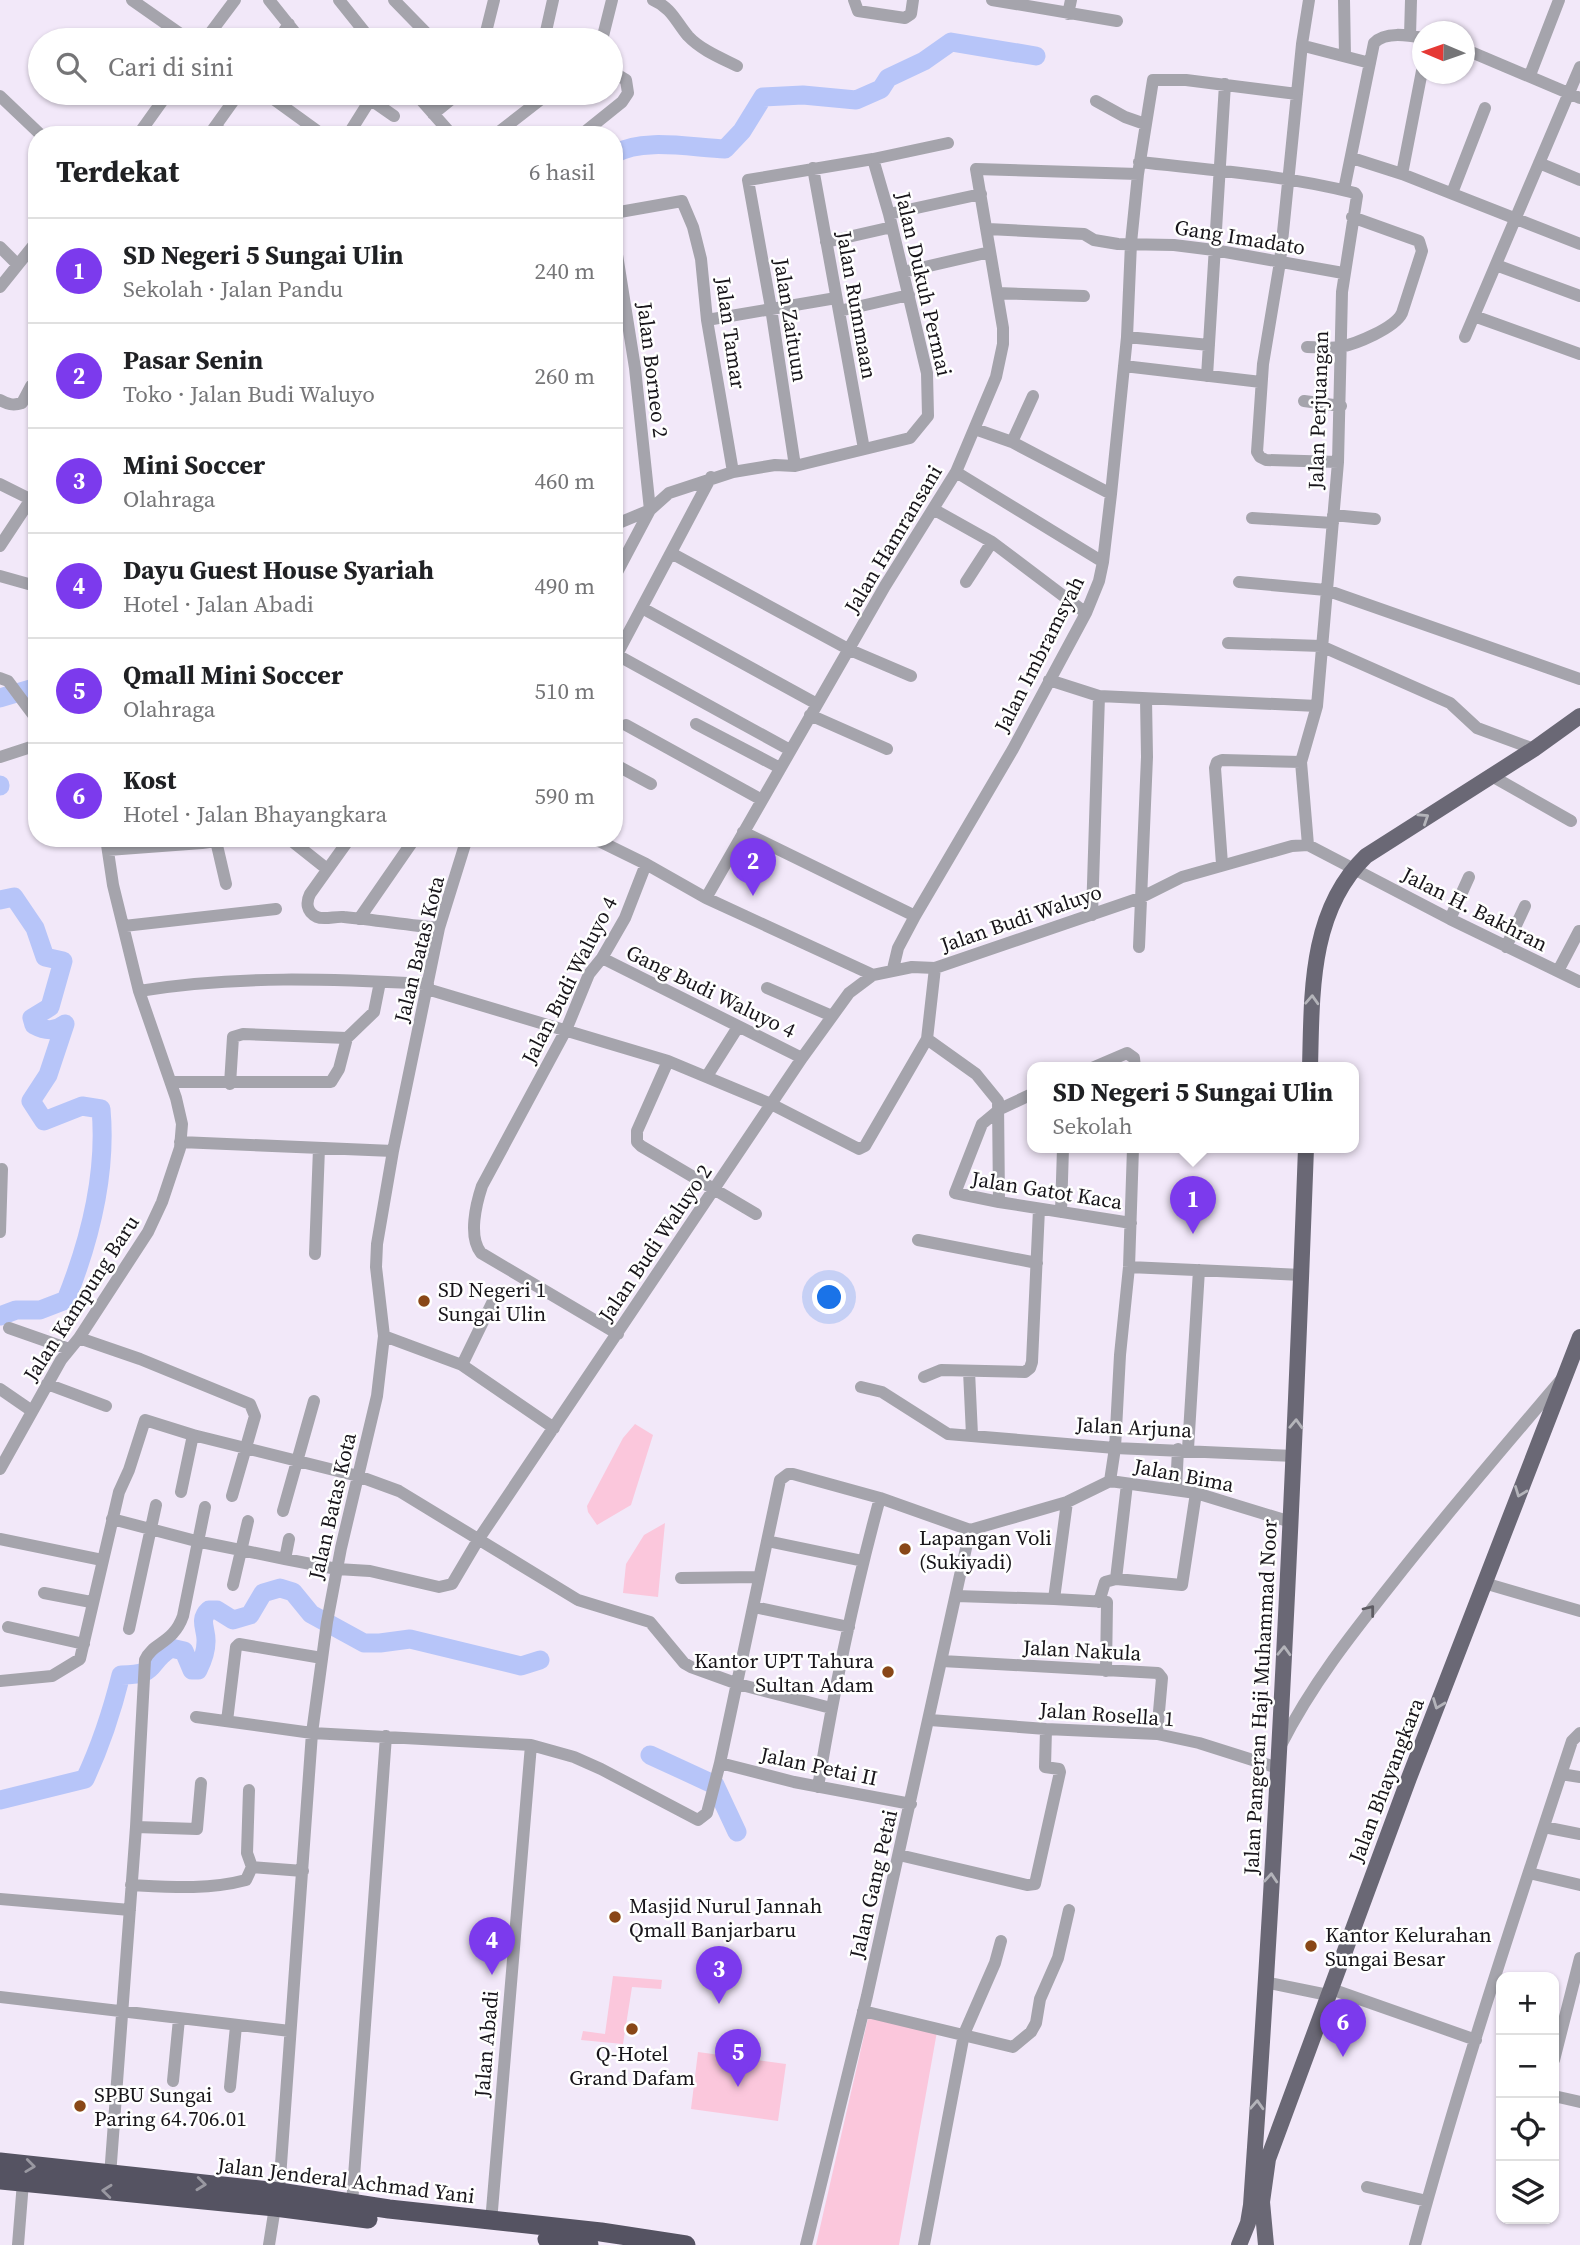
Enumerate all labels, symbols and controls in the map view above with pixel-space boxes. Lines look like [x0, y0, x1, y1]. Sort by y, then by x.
north arrow [1412, 21, 1475, 84]
search box [28, 28, 623, 105]
icon: search [52, 48, 90, 86]
text: Cari di sini [108, 49, 233, 85]
text: Terdekat [56, 151, 179, 192]
text: 6 hasil [529, 156, 595, 188]
street label: Jalan Dukuh Permai [888, 188, 959, 379]
street label: Gang Imadato [1173, 212, 1307, 262]
street label: Jalan Rummaan [830, 228, 884, 382]
text: SD Negeri 5 Sungai Ulin [123, 237, 404, 273]
text: 1 [73, 255, 85, 287]
text: 240 m [534, 255, 595, 287]
street label: Jalan Zaituun [767, 255, 815, 384]
text: Sekolah · Jalan Pandu [123, 273, 343, 305]
street label: Jalan Tamar [709, 274, 753, 391]
street label: Jalan Borneo 2 [630, 300, 676, 439]
street label: Jalan Perjuangan [1301, 330, 1335, 491]
text: Pasar Senin [123, 342, 263, 378]
text: 2 [73, 360, 85, 392]
text: 260 m [534, 360, 595, 392]
text: Toko · Jalan Budi Waluyo [123, 378, 375, 410]
text: Mini Soccer [123, 447, 265, 483]
street label: Jalan Hamransani [837, 459, 949, 620]
text: 3 [73, 465, 85, 497]
text: 460 m [534, 465, 595, 497]
text: Olahraga [123, 483, 216, 515]
text: Dayu Guest House Syariah [123, 552, 434, 588]
text: 4 [73, 570, 85, 602]
text: 490 m [534, 570, 595, 602]
street label: Jalan Imbramsyah [987, 571, 1091, 738]
text: Hotel · Jalan Abadi [123, 588, 314, 620]
text: Qmall Mini Soccer [123, 657, 343, 693]
text: 5 [73, 675, 85, 707]
text: 510 m [534, 675, 595, 707]
text: Olahraga [123, 693, 216, 725]
text: Kost [123, 762, 176, 798]
text: 6 [73, 780, 85, 812]
text: 590 m [534, 780, 595, 812]
text: Hotel · Jalan Bhayangkara [123, 798, 387, 830]
one-way arrow [1417, 813, 1430, 826]
pin: 2 [730, 838, 776, 896]
street label: Jalan H. Bakhran [1396, 859, 1553, 958]
street label: Jalan Batas Kota [387, 872, 451, 1026]
street label: Jalan Budi Waluyo [936, 877, 1105, 959]
street label: Jalan Budi Waluyo 4 [514, 891, 624, 1069]
street label: Gang Budi Waluyo 4 [621, 937, 801, 1045]
one-way arrow [1305, 994, 1320, 1005]
popup [1027, 1062, 1359, 1153]
text: SD Negeri 5 Sungai Ulin [1053, 1074, 1333, 1110]
text: Sekolah [1053, 1110, 1133, 1142]
street label: Jalan Budi Waluyo 2 [591, 1159, 718, 1328]
street label: Jalan Gatot Kaca [968, 1164, 1125, 1216]
pin: 1 [1170, 1176, 1216, 1234]
street label: Jalan Kampung Baru [16, 1209, 146, 1388]
place label: SD Negeri 1 Sungai Ulin [438, 1275, 547, 1328]
your location [812, 1280, 846, 1314]
marker: SD Negeri 1 Sungai Ulin [416, 1293, 432, 1309]
street label: Jalan Arjuna [1074, 1409, 1193, 1445]
one-way arrow [1288, 1418, 1303, 1429]
street label: Jalan Batas Kota [301, 1429, 363, 1583]
street label: Jalan Bima [1131, 1451, 1237, 1499]
one-way arrow [1514, 1485, 1528, 1497]
street label: Jalan Pangeran Haji Muhammad Noor [1236, 1518, 1284, 1877]
place label: Lapangan Voli (Sukiyadi) [919, 1523, 1052, 1576]
marker: Lapangan Voli (Sukiyadi) [897, 1541, 913, 1557]
one-way arrow [1362, 1606, 1375, 1618]
street label: Jalan Nakula [1021, 1632, 1142, 1668]
one-way arrow [1276, 1645, 1291, 1656]
place label: Kantor UPT Tahura Sultan Adam [694, 1646, 874, 1699]
marker: Kantor UPT Tahura Sultan Adam [880, 1664, 896, 1680]
street label: Jalan Bhayangkara [1341, 1693, 1431, 1867]
street label: Jalan Rosella 1 [1038, 1695, 1175, 1733]
one-way arrow [1432, 1697, 1446, 1709]
street label: Jalan Petai II [757, 1739, 880, 1793]
street label: Jalan Gang Petai [842, 1807, 904, 1962]
one-way arrow [1263, 1872, 1278, 1883]
place label: Masjid Nurul Jannah Qmall Banjarbaru [629, 1891, 822, 1944]
marker: Masjid Nurul Jannah Qmall Banjarbaru [607, 1909, 623, 1925]
pin: 4 [469, 1917, 515, 1975]
place label: Kantor Kelurahan Sungai Besar [1325, 1920, 1492, 1973]
marker: Kantor Kelurahan Sungai Besar [1303, 1938, 1319, 1954]
pin: 3 [696, 1946, 742, 2004]
map controls [1496, 1972, 1559, 2224]
button: + [1496, 1972, 1559, 2035]
street label: Jalan Abadi [467, 1989, 505, 2100]
pin: 6 [1320, 1999, 1366, 2057]
marker: Q-Hotel Grand Dafam [624, 2021, 640, 2037]
pin: 5 [715, 2029, 761, 2087]
button: − [1496, 2035, 1559, 2098]
place label: Q-Hotel Grand Dafam [569, 2039, 695, 2092]
place label: SPBU Sungai Paring 64.706.01 [94, 2080, 247, 2133]
marker: SPBU Sungai Paring 64.706.01 [72, 2098, 88, 2114]
button: locate [1496, 2098, 1559, 2161]
one-way arrow [1250, 2100, 1265, 2111]
street label: Jalan Jenderal Achmad Yani [215, 2150, 476, 2210]
one-way arrow [25, 2158, 36, 2173]
button: layers [1496, 2161, 1559, 2224]
one-way arrow [195, 2176, 206, 2191]
one-way arrow [101, 2183, 113, 2198]

